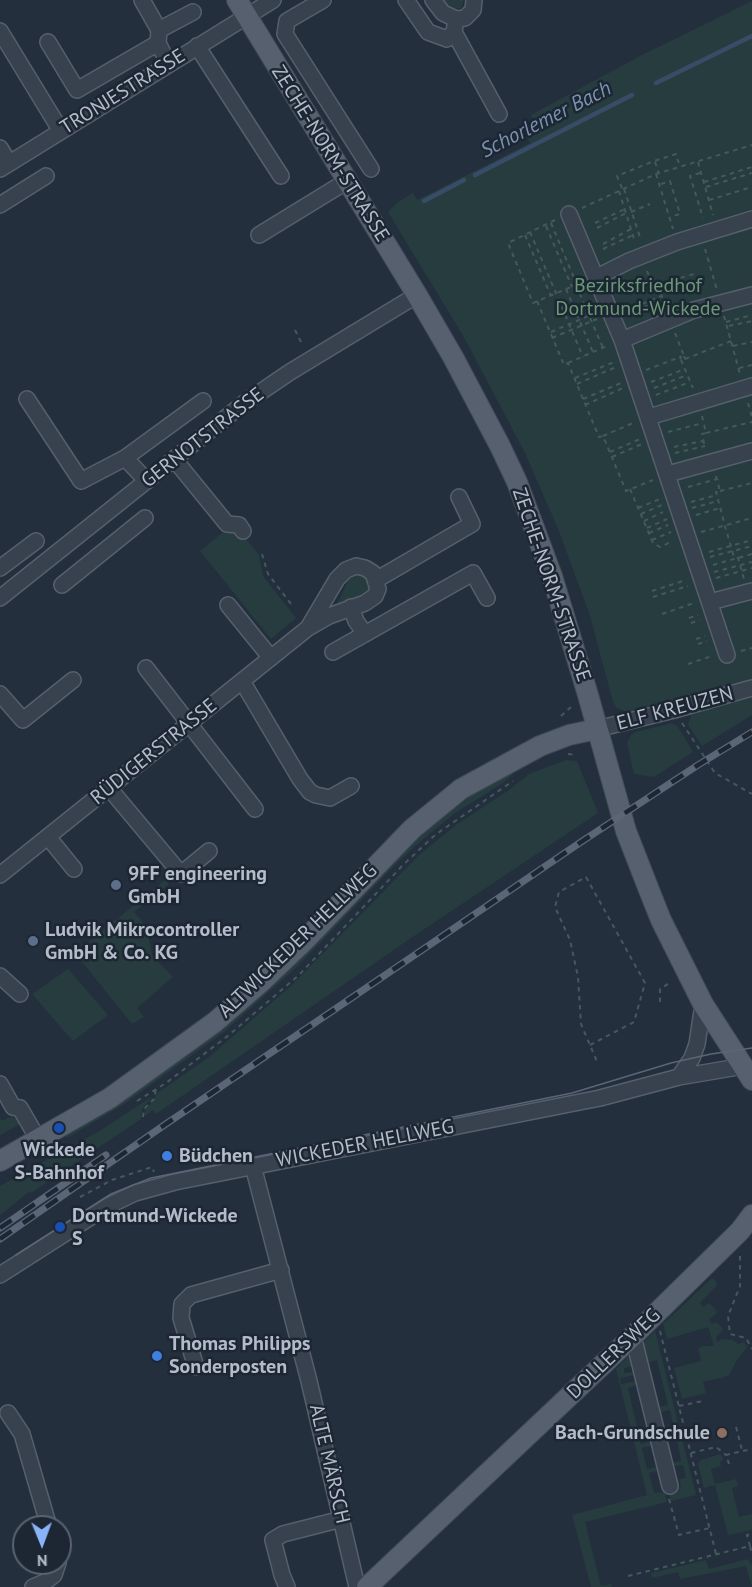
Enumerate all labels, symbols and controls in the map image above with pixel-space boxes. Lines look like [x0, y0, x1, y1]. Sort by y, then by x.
street label: TRONJESTRASSE [56, 44, 190, 140]
street label: ZECHE-NORM-STRASSE [266, 61, 394, 247]
water label: Schorlemer Bach [476, 76, 616, 164]
park label: Bezirksfriedhof Dortmund-Wickede [555, 274, 721, 321]
street label: GERNOTSTRASSE [137, 383, 269, 493]
street label: ZECHE-NORM-STRASSE [507, 485, 595, 685]
street label: ELF KREUZEN [614, 682, 736, 736]
street label: RÜDIGERSTRASSE [86, 694, 222, 810]
street label: ALTWICKEDER HELLWEG [214, 859, 382, 1023]
place label: 9FF engineering GmbH [128, 862, 267, 909]
marker: 9FF engineering GmbH [109, 878, 123, 892]
place label: Ludvik Mikrocontroller GmbH & Co. KG [45, 918, 239, 965]
marker: Ludvik Mikrocontroller GmbH & Co. KG [26, 934, 40, 948]
street label: WICKEDER HELLWEG [274, 1115, 456, 1173]
marker: Wickede S-Bahnhof [52, 1121, 66, 1135]
place label: Wickede S-Bahnhof [14, 1138, 104, 1185]
place label: Büdchen [179, 1144, 253, 1168]
marker: Büdchen [160, 1149, 174, 1163]
place label: Dortmund-Wickede S [72, 1204, 238, 1251]
marker: Dortmund-Wickede S [53, 1220, 67, 1234]
street label: DOLLERSWEG [562, 1304, 666, 1404]
place label: Thomas Philipps Sonderposten [169, 1332, 311, 1379]
marker: Thomas Philipps Sonderposten [150, 1349, 164, 1363]
street label: ALTE MÄRSCH [304, 1402, 354, 1526]
place label: Bach-Grundschule [555, 1421, 710, 1445]
marker: Bach-Grundschule [715, 1426, 729, 1440]
north arrow [12, 1515, 72, 1575]
text: N [37, 1551, 48, 1571]

